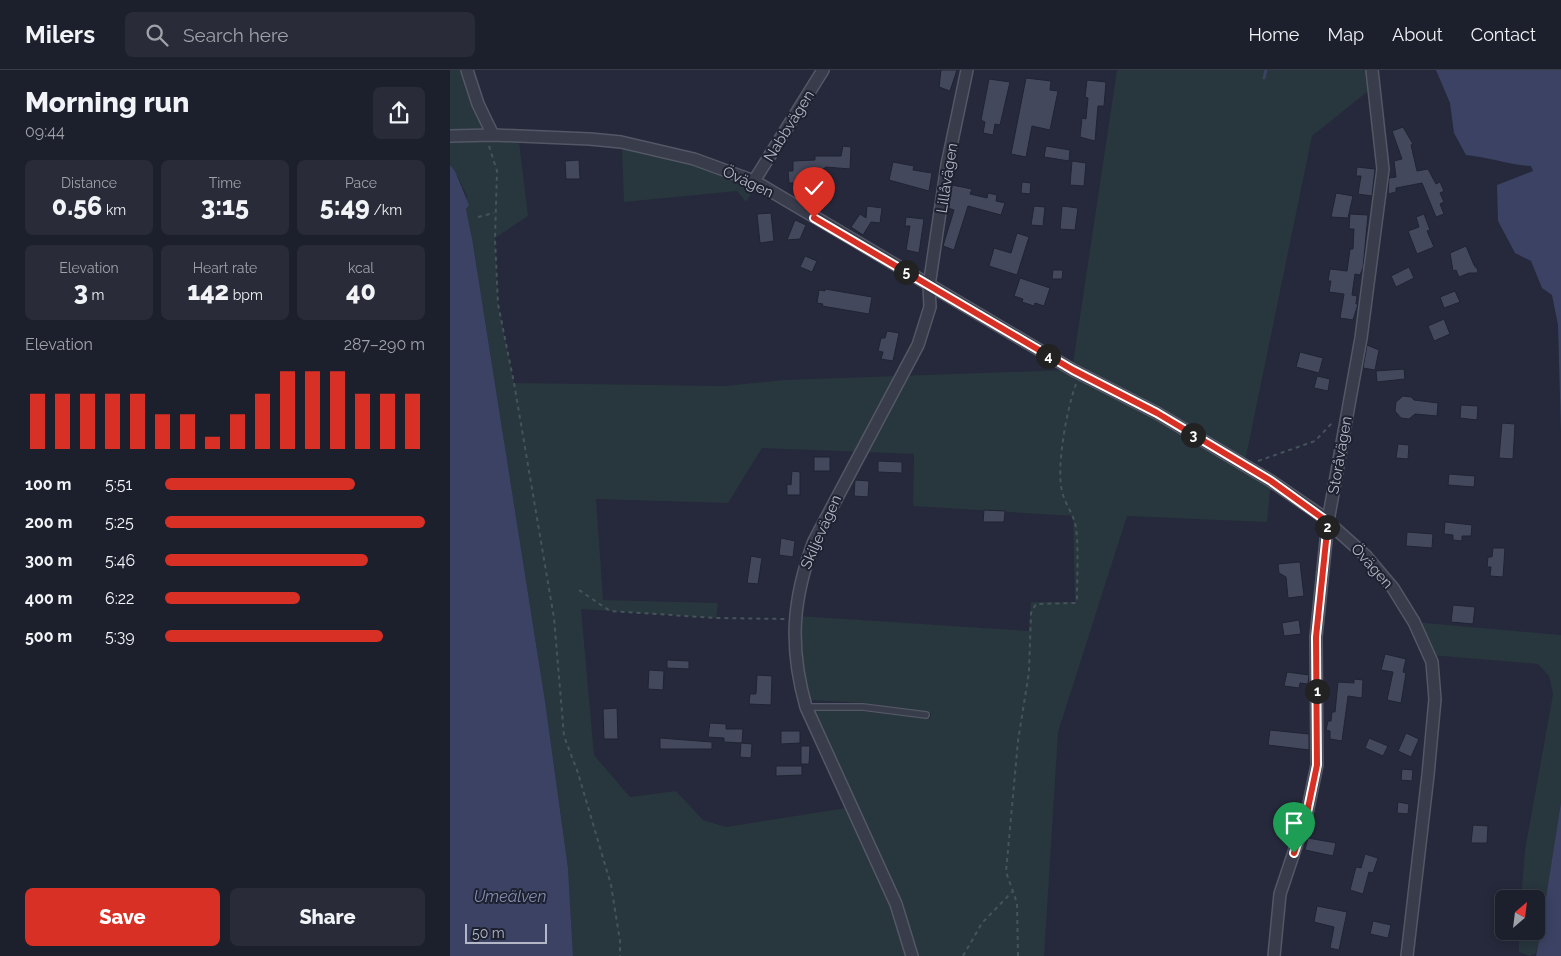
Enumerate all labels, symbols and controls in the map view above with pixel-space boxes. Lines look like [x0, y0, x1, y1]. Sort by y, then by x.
search box [125, 12, 475, 57]
text: Milers [25, 20, 95, 49]
icon: search [143, 21, 171, 49]
text: Search here [183, 24, 289, 46]
text: Home [1248, 24, 1299, 45]
text: Map [1327, 24, 1364, 45]
text: About [1392, 24, 1443, 45]
text: Contact [1471, 24, 1536, 45]
text: Morning run [25, 86, 189, 119]
button: share [373, 87, 425, 139]
street label: Nabbvägen [760, 87, 818, 165]
text: 09:44 [25, 122, 65, 141]
street label: Lillåvägen [933, 142, 961, 214]
street label: Övägen [720, 162, 777, 202]
pin [793, 167, 835, 218]
icon: check [800, 174, 828, 202]
text: Distance [61, 175, 117, 191]
text: Time [209, 175, 241, 191]
text: Pace [345, 175, 377, 191]
text: 0.56 [52, 191, 102, 221]
text: 3:15 [201, 191, 249, 221]
text: 5:49 [320, 191, 370, 221]
text: km [102, 202, 126, 218]
text: /km [370, 202, 402, 218]
text: Elevation [59, 260, 119, 276]
text: Heart rate [193, 260, 257, 276]
text: kcal [348, 260, 374, 276]
pin: 5 [894, 260, 918, 284]
text: 5 [903, 264, 910, 280]
text: 3 [74, 276, 88, 306]
text: 142 [187, 276, 229, 306]
text: 40 [346, 276, 376, 306]
text: m [88, 287, 104, 303]
text: bpm [229, 287, 263, 303]
text: Elevation [25, 335, 93, 354]
text: 287–290 m [344, 335, 425, 354]
pin: 4 [1036, 344, 1060, 368]
text: 4 [1045, 348, 1053, 364]
street label: Storåvägen [1324, 415, 1356, 495]
pin: 3 [1180, 422, 1206, 448]
text: 3 [1190, 427, 1197, 443]
text: 100 m [25, 475, 71, 494]
text: 5:51 [105, 475, 132, 494]
street label: Skiljevägen [797, 492, 845, 572]
text: 200 m [25, 513, 72, 532]
text: 5:25 [105, 513, 134, 532]
pin: 2 [1314, 514, 1340, 540]
text: 2 [1324, 519, 1331, 535]
street label: Övägen [1347, 539, 1398, 592]
text: 300 m [25, 551, 72, 570]
text: 5:46 [105, 551, 135, 570]
text: 400 m [25, 589, 73, 608]
text: 6:22 [105, 589, 134, 608]
text: 500 m [25, 627, 72, 646]
text: 5:39 [105, 627, 135, 646]
pin: 1 [1304, 678, 1330, 704]
text: 1 [1314, 683, 1321, 699]
pin [1273, 802, 1315, 853]
icon: arrive [1280, 809, 1308, 837]
water label: Umeälven [474, 887, 546, 906]
button: Save [25, 888, 220, 946]
button: Share [230, 888, 425, 946]
north arrow [1495, 890, 1545, 940]
map controls [1495, 890, 1545, 940]
scale bar [465, 921, 548, 944]
text: 50 m [472, 925, 505, 941]

